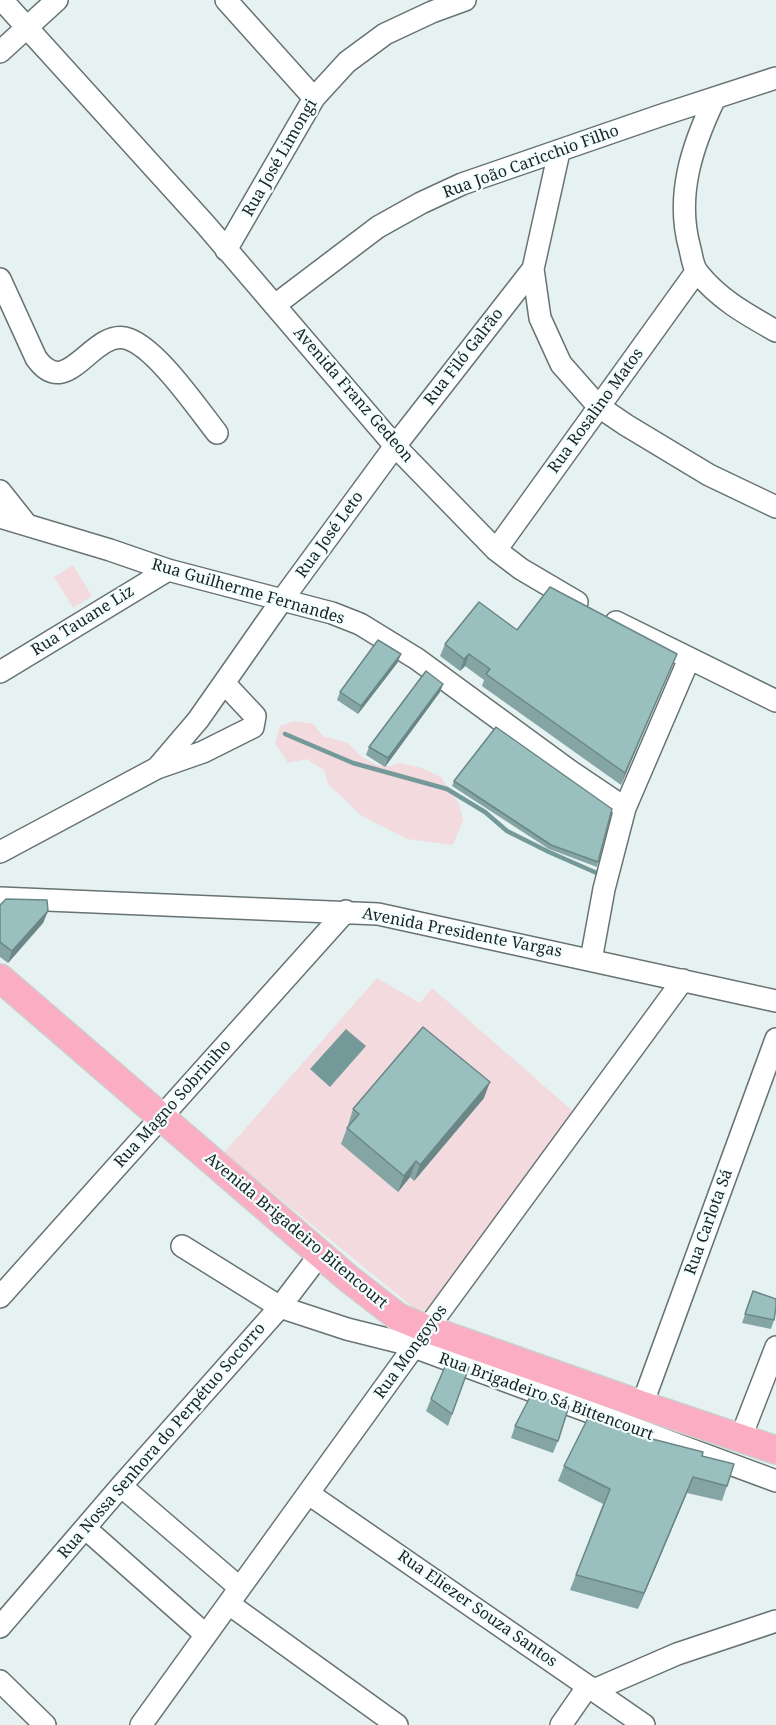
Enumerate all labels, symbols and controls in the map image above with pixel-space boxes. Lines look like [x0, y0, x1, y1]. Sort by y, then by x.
street label: Rua José Limongi [239, 96, 321, 220]
street label: Rua João Caricchio Filho [440, 121, 622, 203]
street label: Rua Filó Galrão [420, 305, 508, 409]
street label: Avenida Franz Gedeon [289, 323, 417, 467]
street label: Rua Rosalino Matos [544, 345, 648, 477]
street label: Rua José Leto [292, 488, 368, 582]
street label: Rua Guilherme Fernandes [149, 555, 347, 629]
street label: Rua Tauane Liz [28, 582, 138, 660]
street label: Avenida Presidente Vargas [361, 904, 563, 962]
street label: Rua Magno Sobriniho [111, 1036, 235, 1172]
street label: Avenida Brigadeiro Bitencourt [201, 1149, 391, 1313]
street label: Rua Carlota Sá [681, 1167, 737, 1277]
street label: Rua Mongoyos [370, 1301, 452, 1403]
street label: Rua Nossa Senhora do Perpétuo Socorro [54, 1319, 270, 1563]
street label: Rua Brigadeiro Sá Bittencourt [436, 1349, 656, 1445]
street label: Rua Eliezer Souza Santos [394, 1547, 560, 1671]

